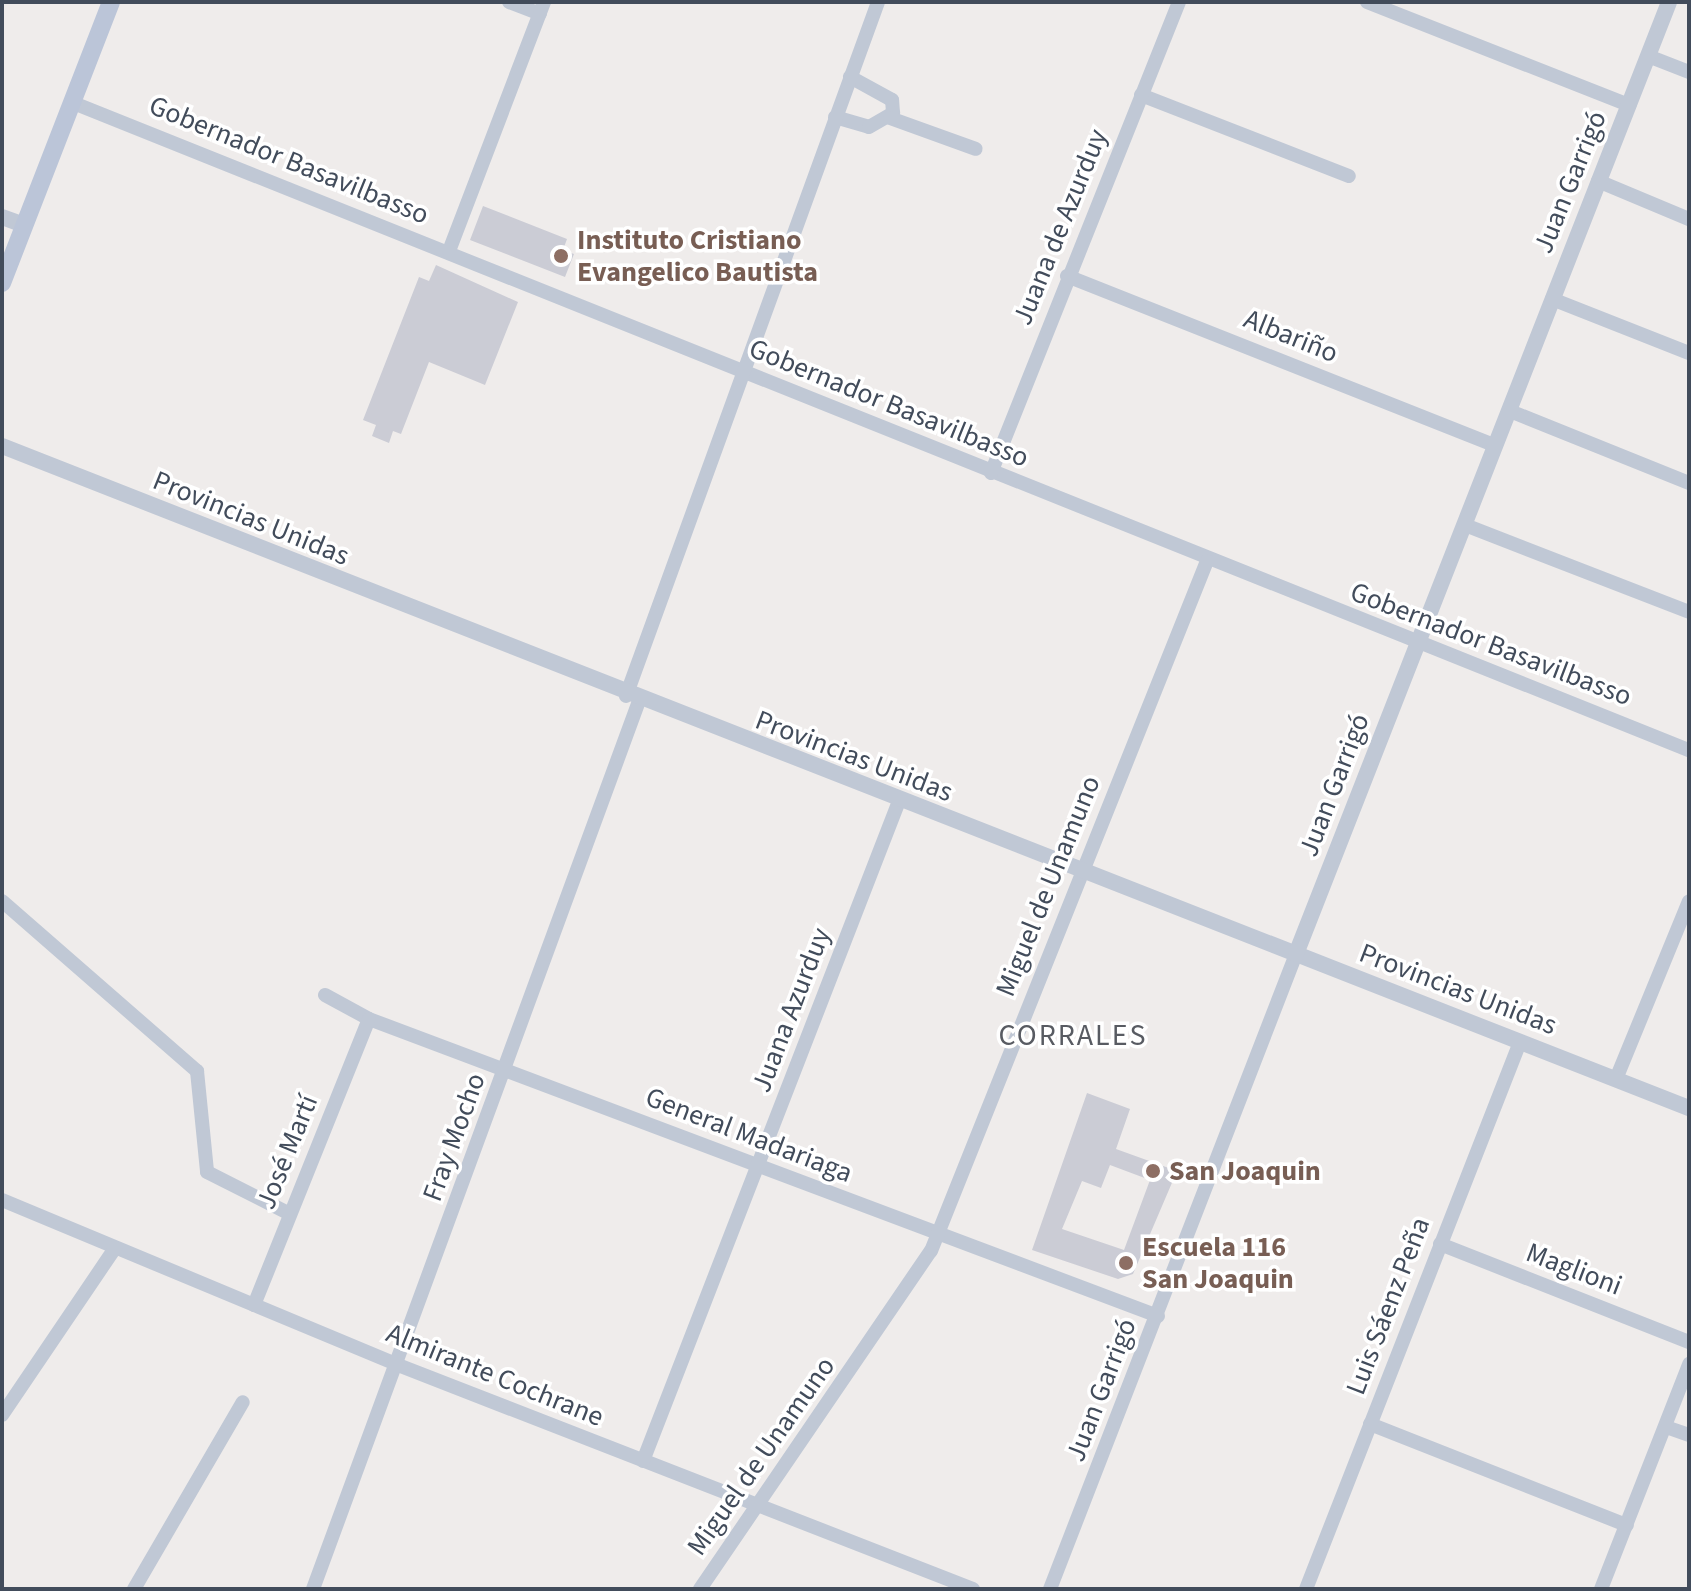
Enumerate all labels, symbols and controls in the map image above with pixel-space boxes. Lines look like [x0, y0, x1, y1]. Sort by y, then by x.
street label: Gobernador Basavilbasso [144, 89, 434, 231]
street label: Juan Garrigó [1526, 106, 1614, 258]
street label: Juana de Azurduy [1005, 124, 1115, 330]
place label: Instituto Cristiano Evangelico Bautista [577, 223, 818, 289]
marker: Instituto Cristiano Evangelico Bautista [552, 247, 570, 265]
street label: Albariño [1239, 302, 1343, 370]
street label: Gobernador Basavilbasso [744, 332, 1034, 474]
street label: Provincias Unidas [148, 463, 354, 573]
street label: Gobernador Basavilbasso [1346, 575, 1636, 713]
street label: Provincias Unidas [751, 703, 957, 809]
street label: Juan Garrigó [1291, 709, 1377, 861]
street label: Miguel de Unamuno [988, 771, 1108, 1001]
street label: Juana Azurduy [744, 923, 838, 1097]
street label: Provincias Unidas [1355, 936, 1561, 1042]
district label: CORRALES [999, 1018, 1147, 1054]
street label: Fray Mocho [415, 1068, 493, 1206]
street label: General Madariaga [641, 1080, 857, 1190]
street label: José Martí [249, 1090, 325, 1214]
place label: San Joaquin [1169, 1154, 1321, 1188]
marker: San Joaquin [1144, 1162, 1162, 1180]
street label: Luis Sáenz Peña [1339, 1213, 1437, 1399]
place label: Escuela 116 San Joaquin [1142, 1230, 1294, 1296]
street label: Maglioni [1521, 1235, 1627, 1303]
marker: Escuela 116 San Joaquin [1117, 1254, 1135, 1272]
street label: Juan Garrigó [1058, 1314, 1144, 1466]
street label: Almirante Cochrane [382, 1316, 608, 1434]
street label: Miguel de Unamuno [680, 1350, 842, 1562]

